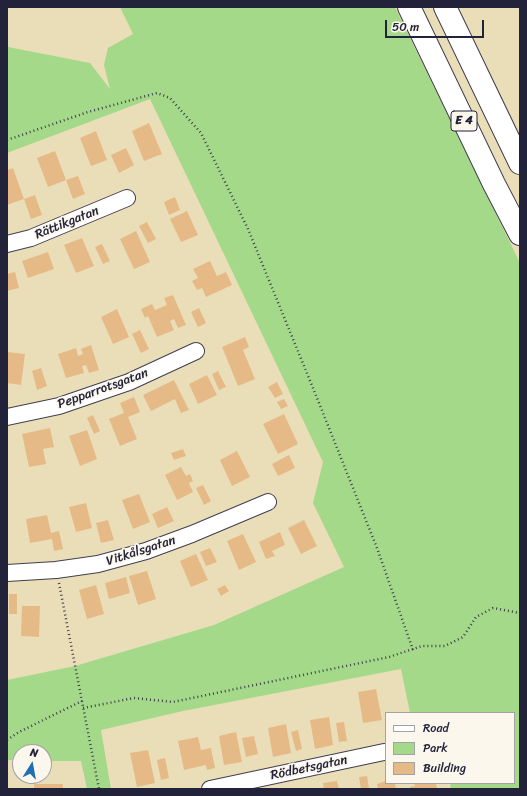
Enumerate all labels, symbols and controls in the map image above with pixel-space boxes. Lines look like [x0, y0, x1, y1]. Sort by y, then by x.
scale bar [387, 12, 486, 38]
text: 50 m [392, 16, 419, 38]
road number: E 4 [451, 111, 477, 131]
street label: Rättikgatan [33, 203, 101, 243]
street label: Pepparrotsgatan [56, 365, 150, 413]
street label: Vitkålsgatan [104, 532, 178, 570]
legend [385, 712, 515, 784]
text: Road [423, 717, 449, 739]
text: Park [423, 737, 448, 759]
text: N [29, 743, 40, 763]
north arrow [12, 744, 52, 784]
street label: Rödbetsgatan [269, 752, 349, 784]
text: Building [423, 757, 466, 779]

